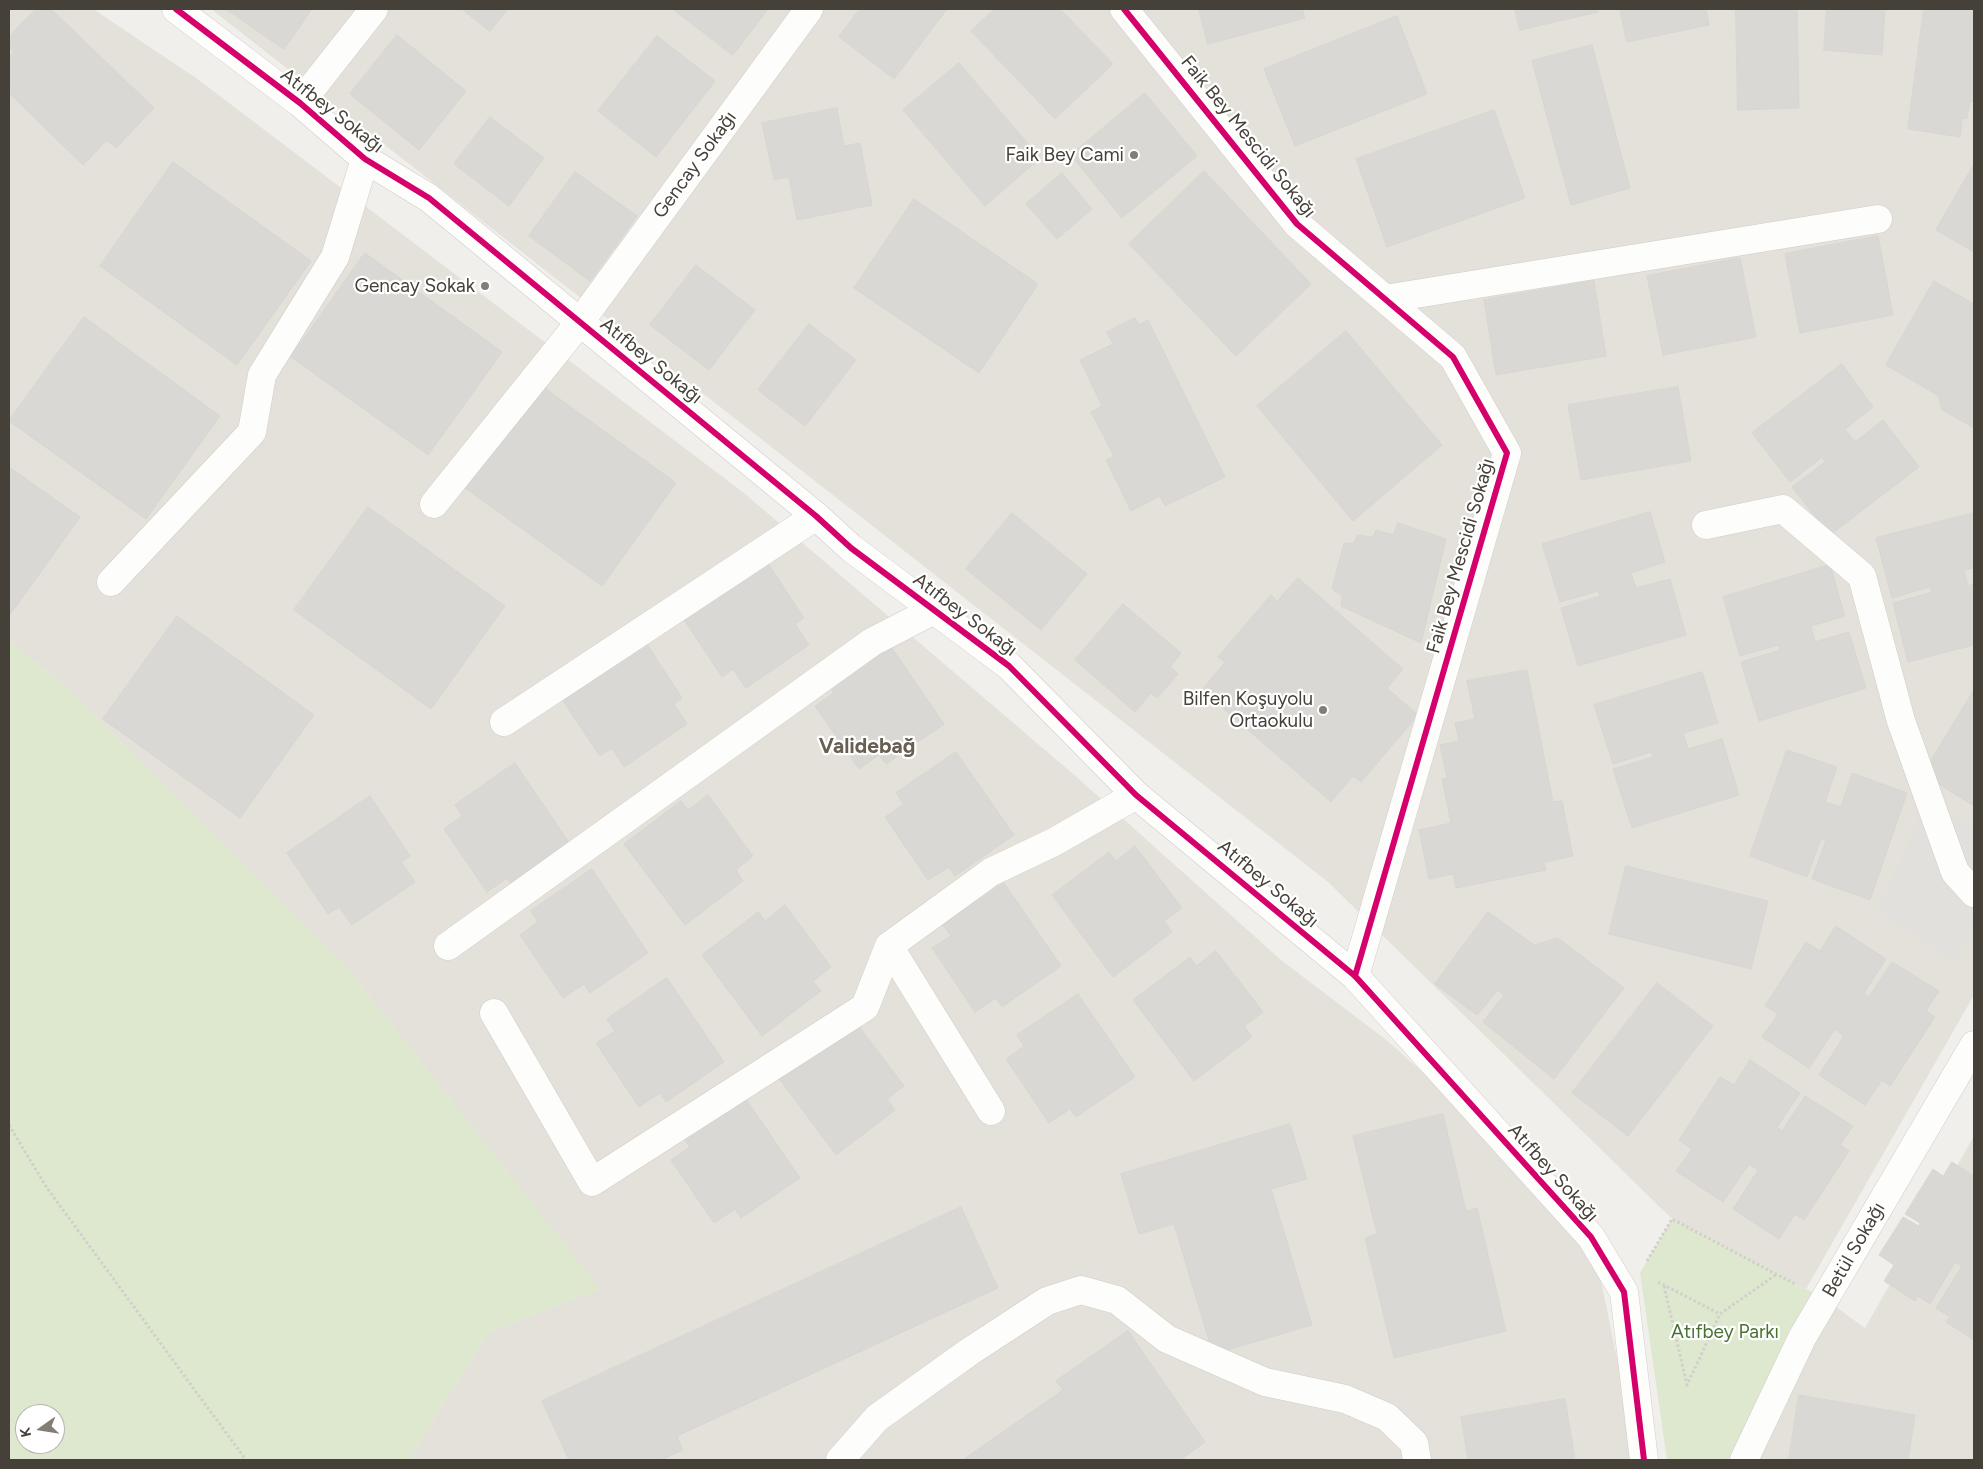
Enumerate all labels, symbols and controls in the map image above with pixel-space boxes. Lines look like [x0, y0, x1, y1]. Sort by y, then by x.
street label: Faik Bey Mescidi Sokağı [1176, 51, 1320, 223]
street label: Atıfbey Sokağı [276, 64, 388, 158]
street label: Gencay Sokağı [648, 107, 742, 223]
place label: Faik Bey Cami [1005, 144, 1124, 166]
marker: Faik Bey Cami [1128, 149, 1140, 161]
place label: Gencay Sokak [354, 275, 475, 297]
marker: Gencay Sokak [479, 280, 491, 292]
street label: Atıfbey Sokağı [596, 313, 706, 409]
street label: Faik Bey Mescidi Sokağı [1422, 456, 1500, 656]
street label: Atıfbey Sokağı [908, 568, 1022, 662]
place label: Bilfen Koşuyolu Ortaokulu [1183, 688, 1313, 732]
marker: Bilfen Koşuyolu Ortaokulu [1317, 704, 1329, 716]
district label: Validebağ [819, 734, 915, 760]
street label: Atıfbey Sokağı [1213, 835, 1323, 933]
street label: Atıfbey Sokağı [1503, 1119, 1603, 1227]
street label: Betül Sokağı [1818, 1199, 1890, 1301]
park label: Atıfbey Parkı [1671, 1321, 1779, 1343]
north arrow [15, 1404, 65, 1454]
text: K [17, 1426, 35, 1439]

